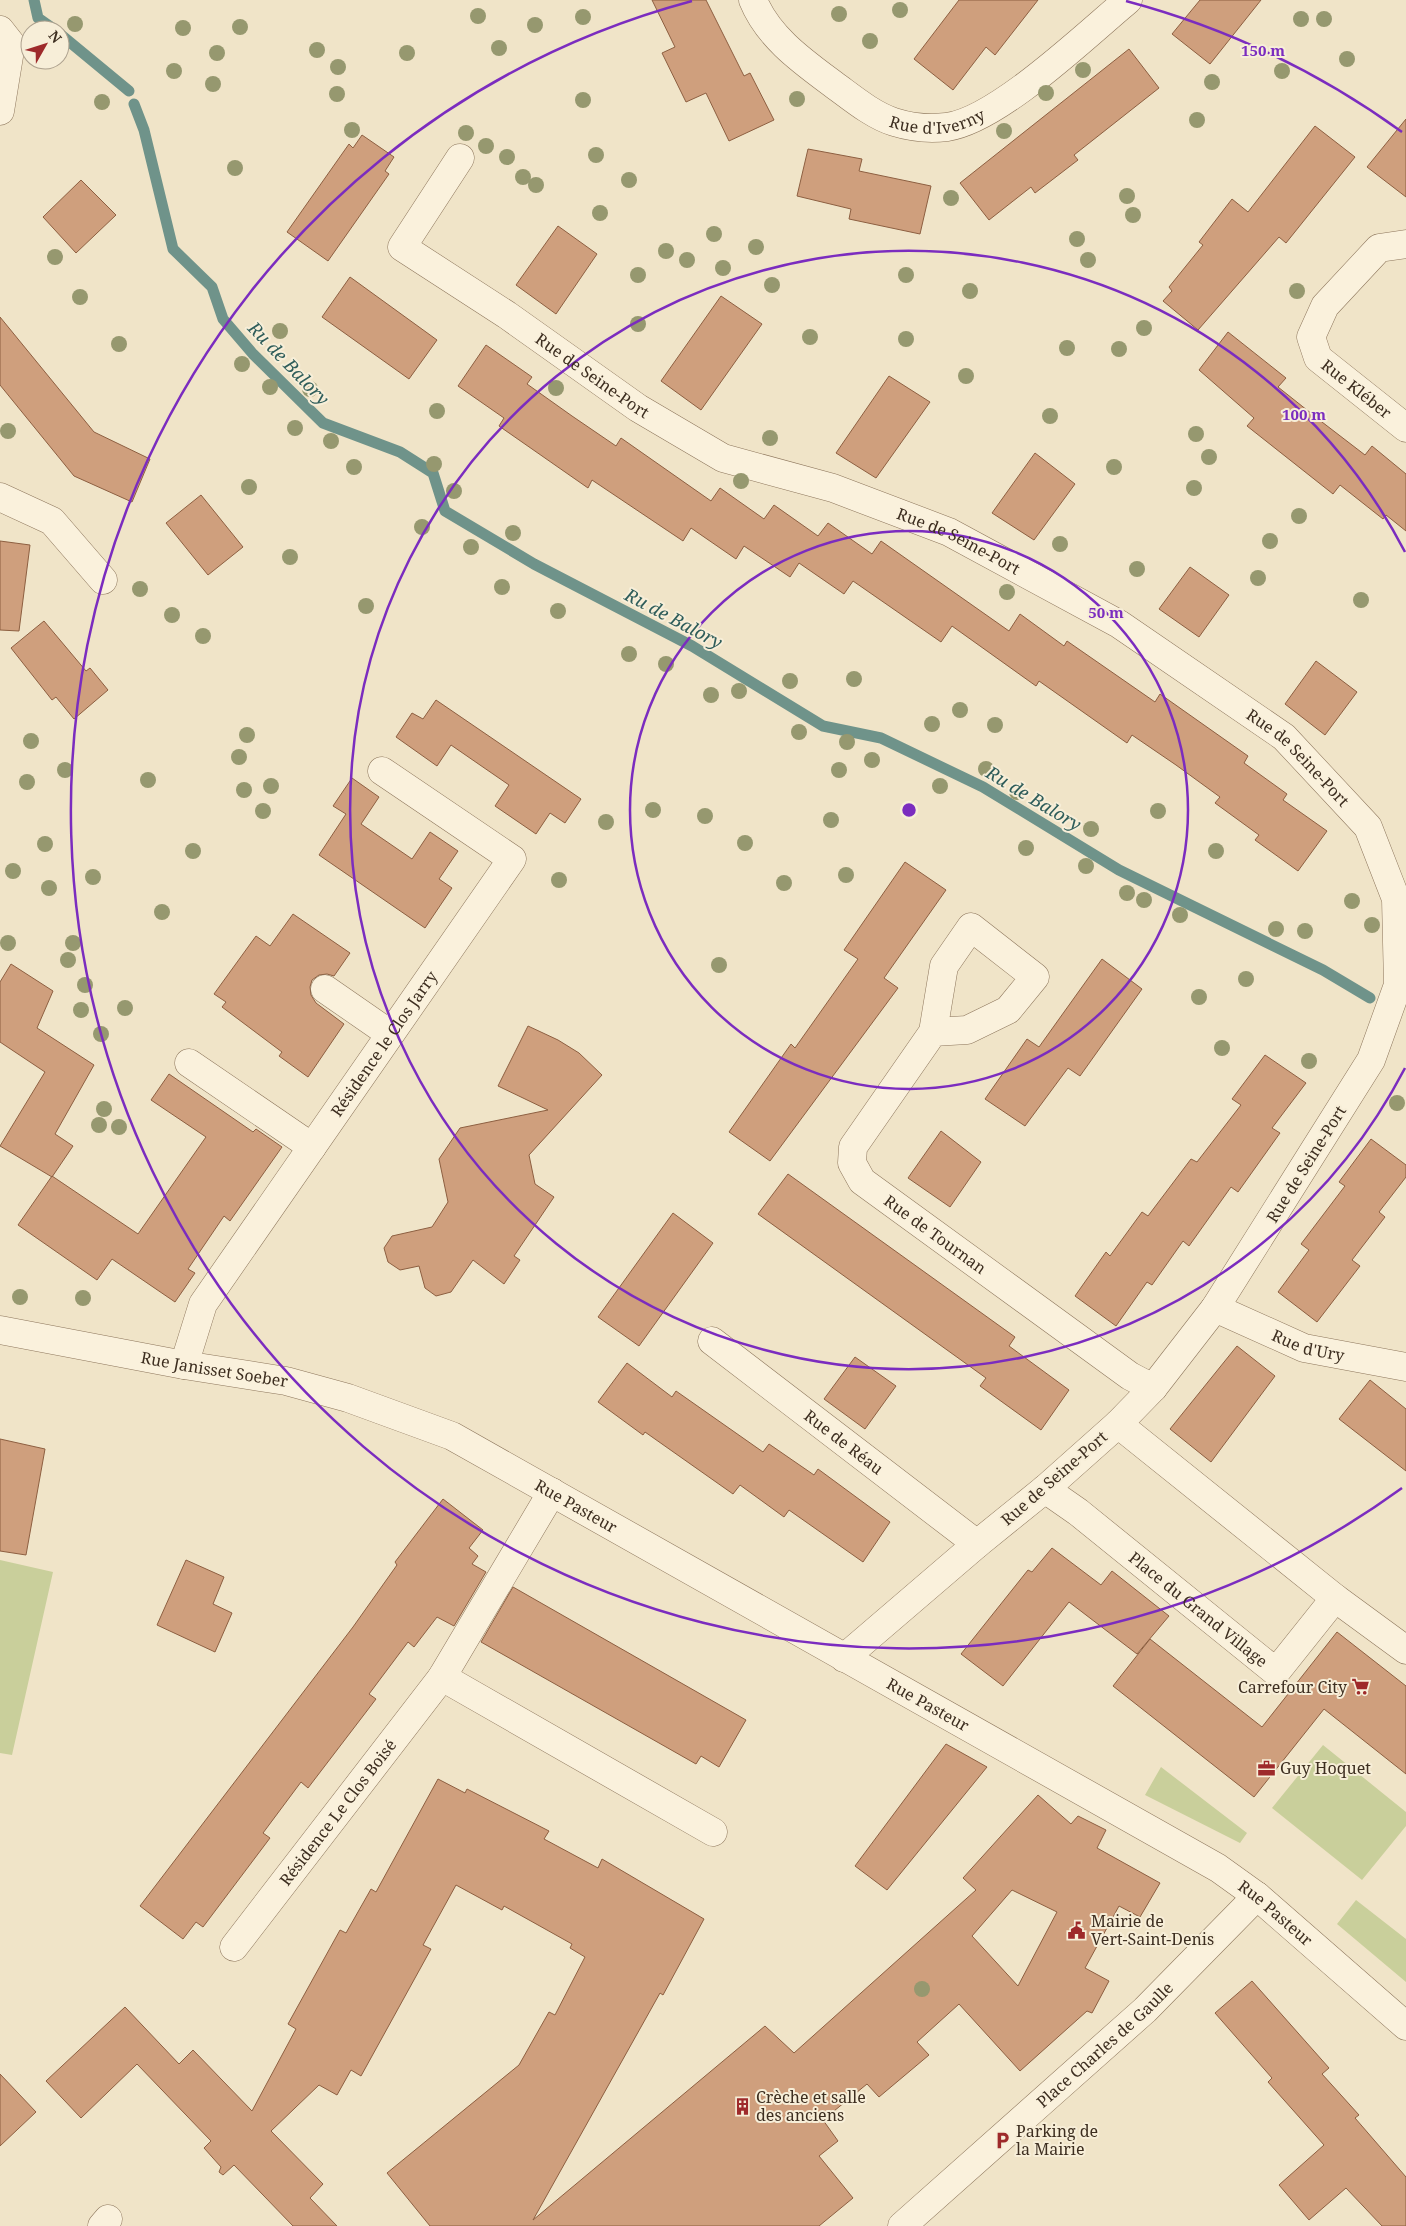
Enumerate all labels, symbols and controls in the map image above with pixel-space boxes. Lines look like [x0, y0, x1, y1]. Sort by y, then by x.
north arrow [20, 20, 70, 70]
text: N [45, 26, 66, 47]
text: 150 m [1241, 40, 1285, 60]
street label: Rue d'Iverny [887, 103, 989, 139]
water label: Ru de Balory [242, 315, 335, 410]
street label: Rue de Seine-Port [531, 328, 654, 423]
street label: Rue Kléber [1317, 354, 1397, 424]
text: 100 m [1282, 404, 1326, 424]
street label: Rue de Seine-Port [894, 502, 1024, 580]
water label: Ru de Balory [620, 582, 727, 654]
text: 50 m [1088, 602, 1124, 622]
street label: Rue de Seine-Port [1242, 704, 1355, 811]
water label: Ru de Balory [981, 760, 1086, 836]
centre of rings [900, 801, 918, 819]
street label: Résidence le Clos Jarry [326, 966, 443, 1121]
street label: Rue de Seine-Port [1261, 1101, 1351, 1227]
street label: Rue de Tournan [879, 1190, 991, 1279]
street label: Rue d'Ury [1268, 1324, 1347, 1366]
street label: Rue Janisset Soeber [139, 1346, 290, 1392]
street label: Rue de Réau [800, 1405, 888, 1479]
street label: Rue de Seine-Port [996, 1425, 1112, 1530]
street label: Rue Pasteur [531, 1474, 622, 1538]
street label: Place du Grand Village [1124, 1547, 1272, 1672]
street label: Rue Pasteur [883, 1672, 973, 1737]
place label: Carrefour City [1238, 1676, 1348, 1698]
supermarket icon: Carrefour City [1351, 1677, 1371, 1697]
street label: Résidence Le Clos Boisé [274, 1735, 401, 1890]
place label: Guy Hoquet [1280, 1757, 1371, 1779]
office icon: Guy Hoquet [1256, 1758, 1276, 1778]
street label: Rue Pasteur [1234, 1875, 1318, 1951]
place label: Mairie de Vert-Saint-Denis [1091, 1910, 1214, 1950]
public building icon: Mairie de Vert-Saint-Denis [1067, 1920, 1087, 1940]
street label: Place Charles de Gaulle [1032, 1977, 1178, 2112]
place label: Crèche et salle des anciens [756, 2086, 866, 2126]
building icon: Crèche et salle des anciens [732, 2096, 752, 2116]
place label: Parking de la Mairie [1016, 2120, 1098, 2160]
parking icon: Parking de la Mairie [992, 2130, 1012, 2150]

